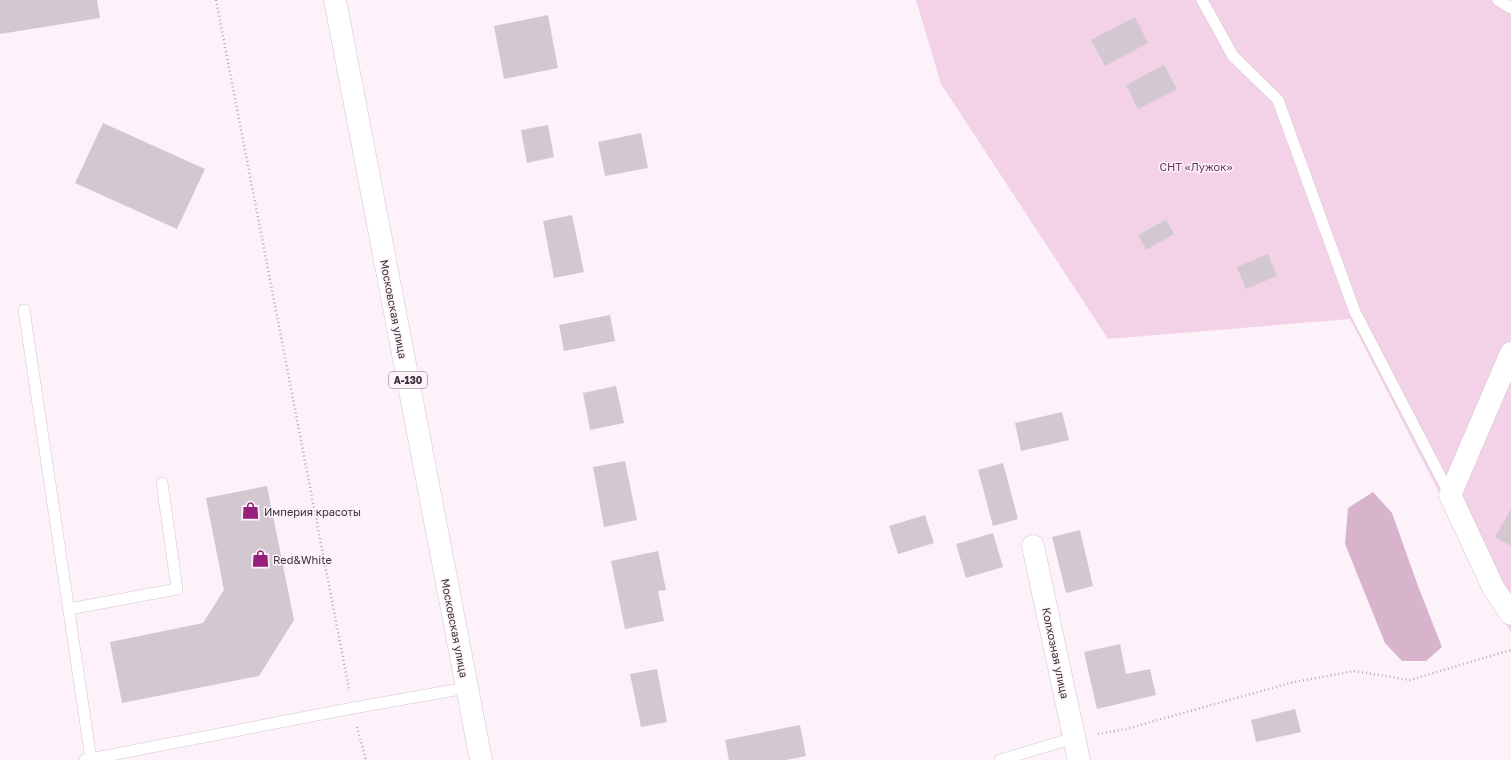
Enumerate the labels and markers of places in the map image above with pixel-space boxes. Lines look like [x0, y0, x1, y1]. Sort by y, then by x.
shop icon: Империя красоты [241, 501, 261, 521]
place label: Империя красоты [264, 505, 361, 518]
shop icon: Red&White [250, 549, 270, 569]
place label: Red&White [273, 553, 332, 566]

